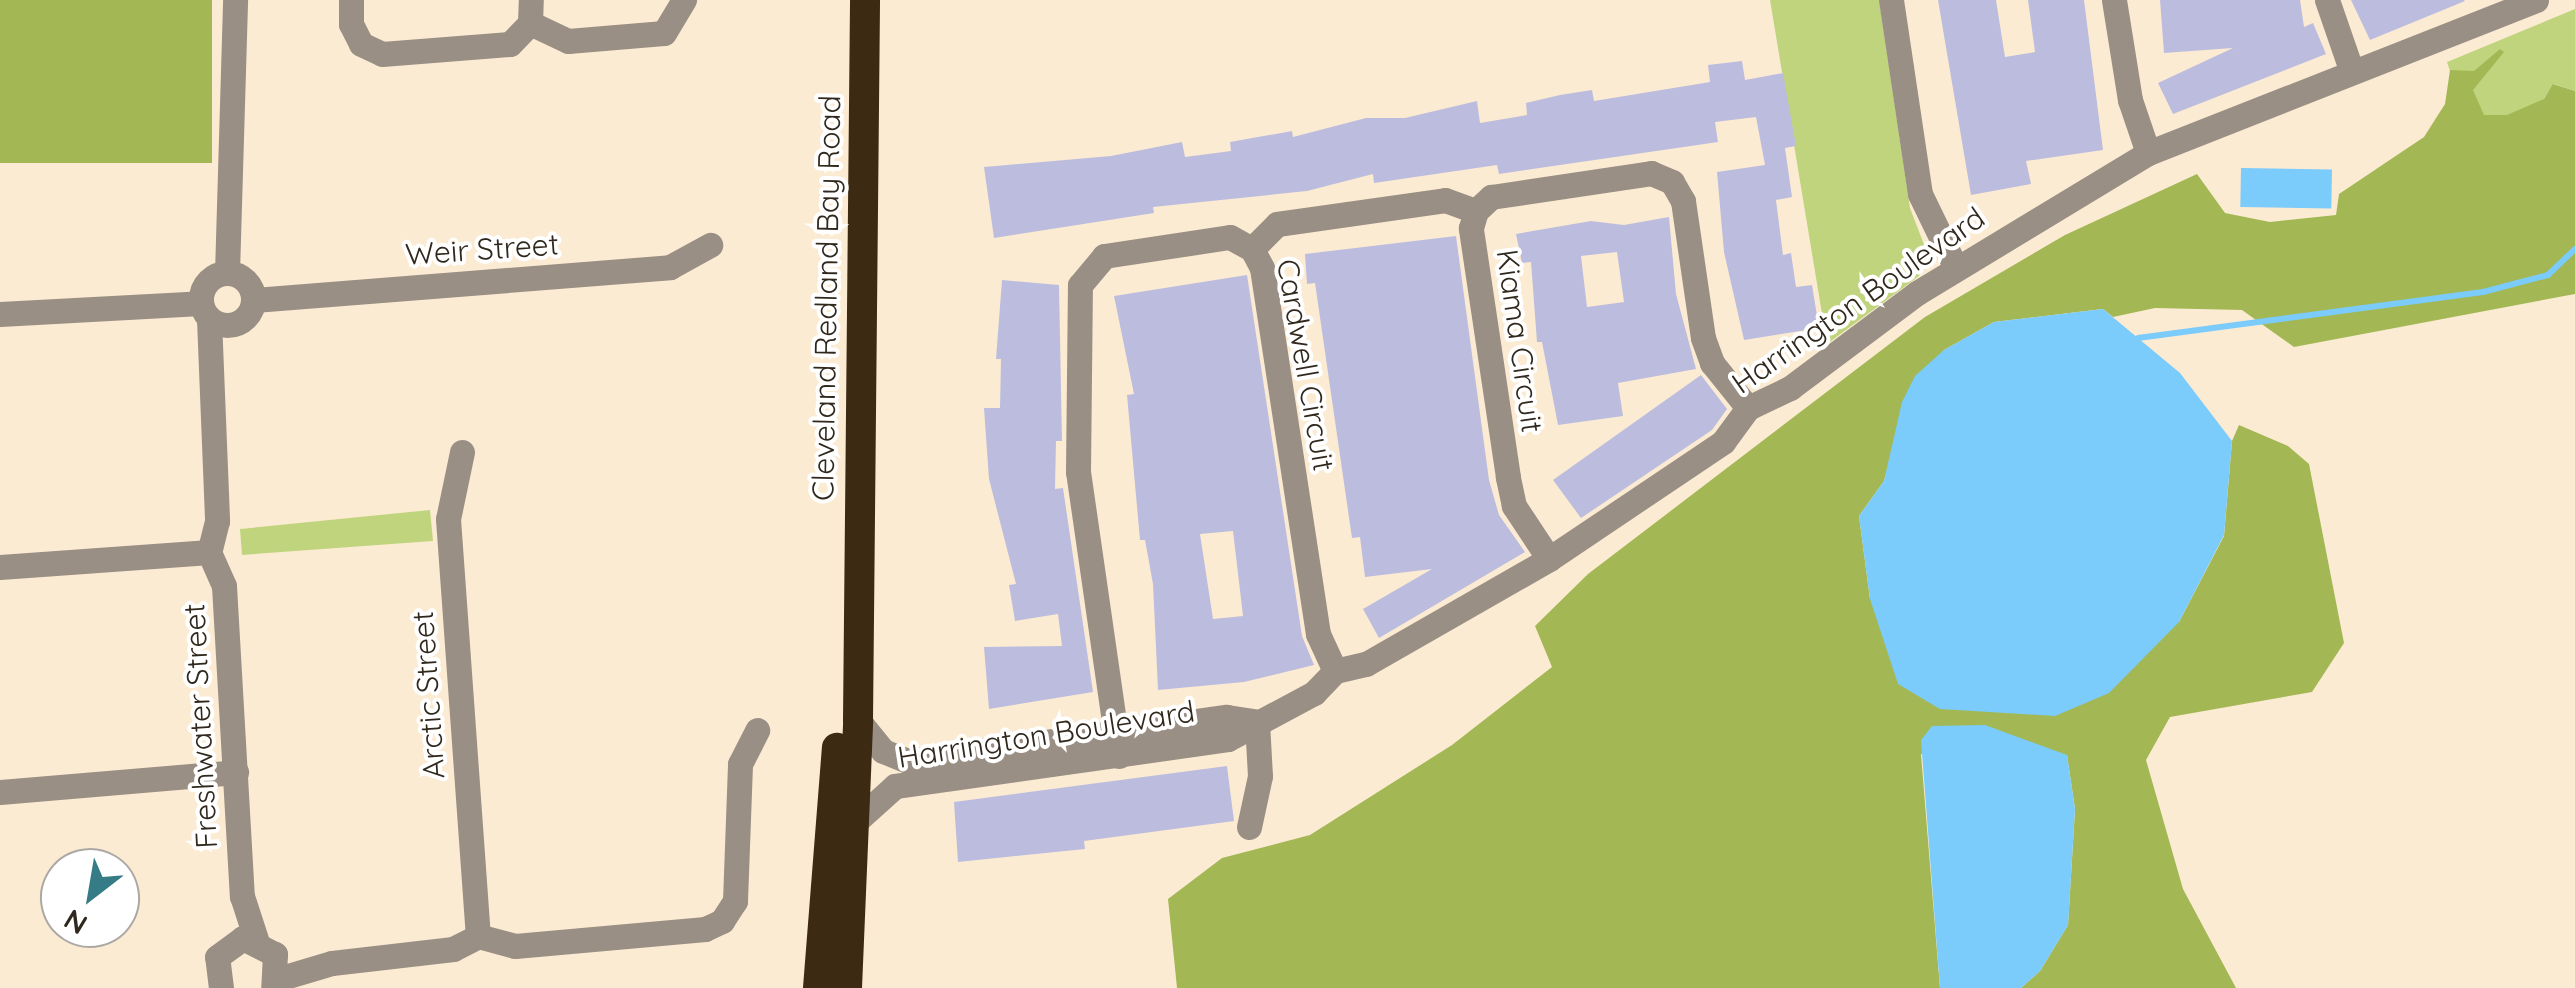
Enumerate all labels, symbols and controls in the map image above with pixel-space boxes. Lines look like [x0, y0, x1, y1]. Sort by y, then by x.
street label: Cleveland Redland Bay Road [804, 95, 848, 501]
street label: Harrington Boulevard [1725, 199, 1991, 401]
street label: Weir Street [404, 226, 560, 272]
street label: Kiama Circuit [1489, 247, 1551, 435]
street label: Cardwell Circuit [1270, 256, 1342, 474]
street label: Freshwater Street [176, 603, 224, 849]
street label: Arctic Street [404, 610, 452, 780]
street label: Harrington Boulevard [895, 693, 1197, 775]
north arrow [40, 848, 140, 948]
text: N [57, 902, 93, 943]

